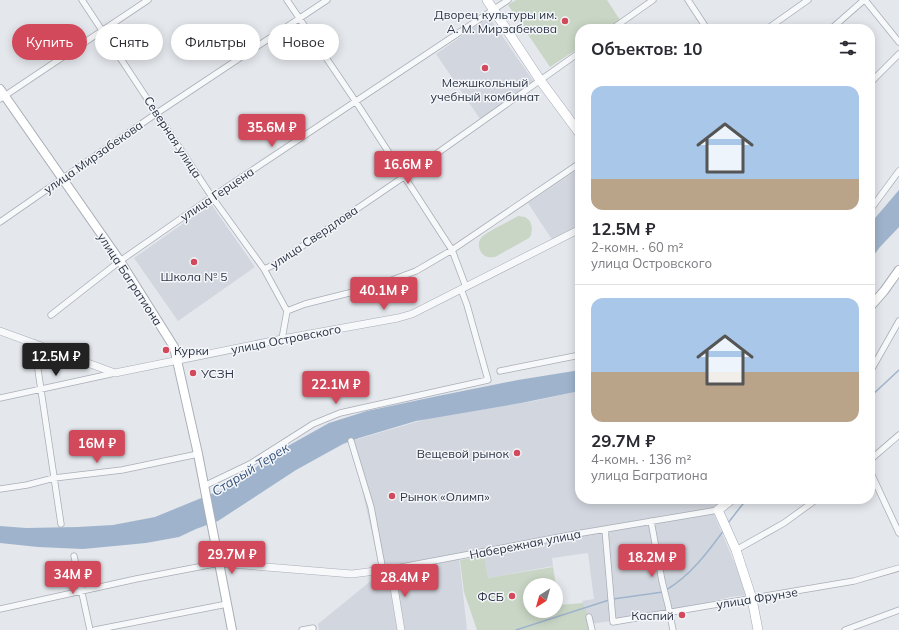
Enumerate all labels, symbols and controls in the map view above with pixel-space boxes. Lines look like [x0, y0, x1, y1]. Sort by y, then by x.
place label: Дворец культуры им. А. М. Мирзабекова [434, 7, 557, 36]
marker: Дворец культуры им. А. М. Мирзабекова [560, 16, 570, 26]
chip: Купить [12, 24, 87, 60]
chip: Снять [95, 24, 163, 60]
chip: Фильтры [171, 24, 260, 60]
chip: Новое [268, 24, 339, 60]
icon: filters [837, 37, 859, 59]
text: Объектов: 10 [591, 38, 703, 59]
marker: Межшкольный учебный комбинат [480, 63, 490, 73]
place label: Межшкольный учебный комбинат [431, 75, 540, 104]
street label: Северная улица [141, 93, 205, 181]
icon: home [689, 112, 761, 184]
pin: 35.6M ₽ [235, 114, 309, 148]
street label: улица Мирзабекова [41, 117, 145, 197]
text: 35.6M ₽ [247, 119, 297, 135]
pin: 16.6M ₽ [371, 151, 445, 185]
text: 16.6M ₽ [383, 156, 433, 172]
street label: улица Герцена [177, 164, 257, 224]
street label: улица Свердлова [267, 202, 361, 272]
text: 12.5M ₽ [591, 218, 655, 239]
street label: улица Багратиона [94, 230, 166, 328]
text: 2-комн. · 60 m² [591, 239, 684, 255]
text: улица Островского [591, 255, 712, 271]
marker: Школа № 5 [189, 257, 199, 267]
place label: Школа № 5 [160, 269, 228, 284]
pin: 40.1M ₽ [347, 277, 421, 311]
text: 40.1M ₽ [359, 282, 409, 298]
street label: улица Островского [230, 321, 342, 357]
icon: home [689, 324, 761, 396]
pin: 12.5M ₽ [19, 343, 93, 377]
place label: Курки [174, 343, 209, 358]
marker: Курки [161, 345, 171, 355]
text: 12.5M ₽ [31, 348, 81, 364]
place label: УСЗН [200, 366, 234, 381]
marker: УСЗН [188, 368, 198, 378]
pin: 22.1M ₽ [299, 371, 373, 405]
text: 22.1M ₽ [311, 376, 361, 392]
pin: 16M ₽ [69, 430, 125, 464]
text: 29.7M ₽ [591, 430, 655, 451]
text: 16M ₽ [78, 435, 116, 451]
water label: Старый Терек [209, 438, 292, 499]
place label: Вещевой рынок [417, 446, 510, 461]
marker: Вещевой рынок [512, 448, 522, 458]
text: 4-комн. · 136 m² [591, 451, 691, 467]
text: улица Багратиона [591, 467, 708, 483]
place label: Рынок «Олимп» [400, 489, 490, 504]
marker: Рынок «Олимп» [387, 491, 397, 501]
street label: Набережная улица [468, 526, 582, 562]
pin: 29.7M ₽ [195, 541, 269, 575]
pin: 18.2M ₽ [615, 544, 689, 578]
text: 29.7M ₽ [207, 546, 257, 562]
text: 18.2M ₽ [627, 549, 677, 565]
pin: 34M ₽ [45, 561, 101, 595]
pin: 28.4M ₽ [368, 564, 442, 598]
text: 34M ₽ [54, 566, 92, 582]
text: 28.4M ₽ [380, 569, 430, 585]
north arrow [523, 578, 563, 618]
map controls [523, 578, 563, 618]
street label: улица Фрунзе [715, 584, 799, 612]
place label: ФСБ [477, 589, 504, 604]
marker: ФСБ [507, 591, 517, 601]
place label: Каспий [631, 608, 674, 623]
marker: Каспий [677, 610, 687, 620]

